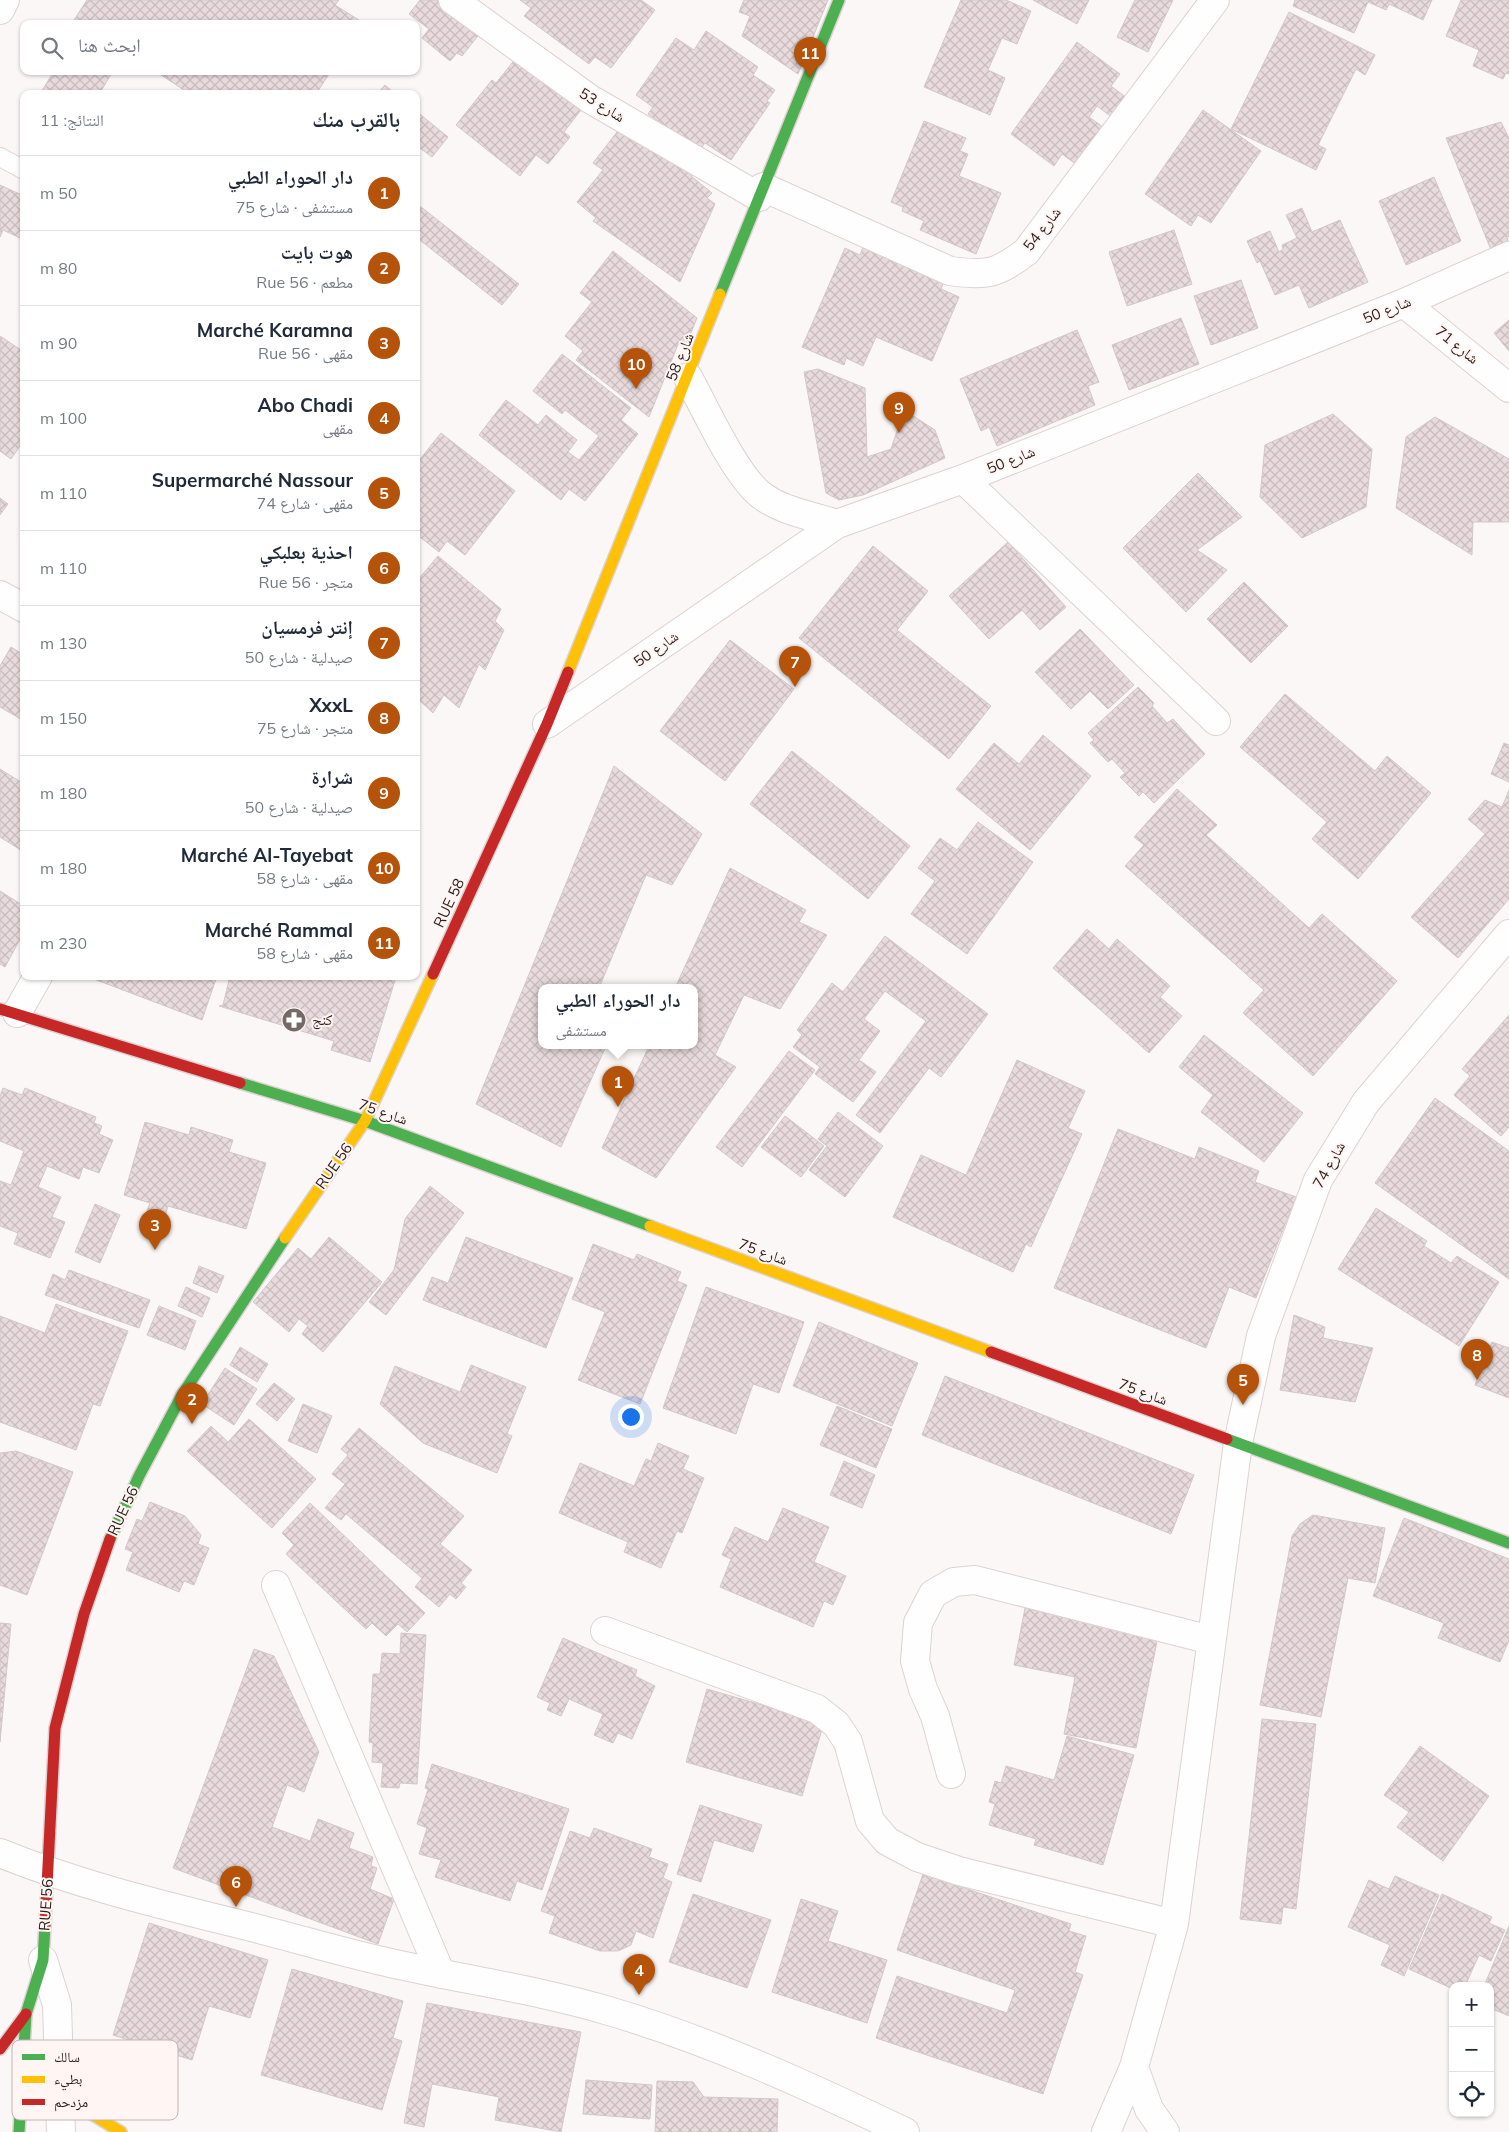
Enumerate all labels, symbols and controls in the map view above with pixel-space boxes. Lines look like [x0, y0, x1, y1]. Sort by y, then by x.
search box [20, 20, 420, 75]
text: ابحث هنا [78, 33, 141, 57]
icon: search [38, 34, 66, 62]
pin: 11 [794, 37, 826, 78]
street label: شارع 53 [575, 83, 629, 127]
text: بالقرب منك [312, 106, 400, 132]
text: النتائج: 11 [40, 110, 104, 130]
text: دار الحوراء الطبي [228, 165, 353, 189]
text: 50 m [40, 183, 77, 203]
text: 1 [379, 183, 389, 203]
text: مستشفى · شارع 75 [236, 197, 353, 217]
street label: شارع 54 [1019, 203, 1065, 255]
text: هوت بايت [281, 240, 353, 264]
text: 80 m [40, 258, 77, 278]
text: 2 [379, 258, 389, 278]
text: مطعم · Rue 56 [256, 272, 353, 292]
street label: شارع 50 [1360, 291, 1414, 329]
text: Marché Karamna [197, 318, 353, 342]
street label: شارع 71 [1431, 321, 1483, 369]
street label: شارع 58 [661, 330, 699, 384]
text: 90 m [40, 333, 77, 353]
text: 3 [379, 333, 389, 353]
text: مقهى · Rue 56 [258, 343, 353, 363]
pin: 10 [620, 348, 652, 389]
pin: 9 [883, 392, 915, 433]
text: Abo Chadi [258, 393, 353, 417]
text: 100 m [40, 408, 87, 428]
text: 4 [379, 408, 389, 428]
text: مقهى [322, 418, 353, 438]
street label: شارع 50 [984, 441, 1038, 479]
text: Supermarché Nassour [152, 468, 353, 492]
text: 110 m [40, 483, 87, 503]
text: 5 [379, 483, 389, 503]
text: مقهى · شارع 74 [257, 493, 353, 513]
text: احذية بعلبكي [260, 540, 353, 564]
text: 110 m [40, 558, 87, 578]
text: 6 [379, 558, 389, 578]
text: متجر · Rue 56 [258, 572, 353, 592]
text: إنتر فرمسيان [261, 615, 353, 639]
street label: شارع 50 [630, 626, 683, 672]
text: 130 m [40, 633, 87, 653]
text: 7 [379, 633, 389, 653]
pin: 7 [779, 646, 811, 687]
text: صيدلية · شارع 50 [245, 647, 353, 667]
text: XxxL [309, 693, 353, 717]
text: 150 m [40, 708, 87, 728]
text: 8 [379, 708, 389, 728]
text: متجر · شارع 75 [257, 718, 353, 738]
text: شرارة [312, 765, 353, 789]
text: 180 m [40, 783, 87, 803]
text: 9 [379, 783, 389, 803]
text: صيدلية · شارع 50 [245, 797, 353, 817]
text: Marché Al-Tayebat [181, 843, 353, 867]
text: 180 m [40, 858, 87, 878]
text: 10 [374, 858, 394, 878]
text: مقهى · شارع 58 [257, 868, 353, 888]
street label: RUE 58 [429, 875, 468, 930]
text: Marché Rammal [205, 918, 353, 942]
text: 230 m [40, 933, 87, 953]
text: 11 [374, 933, 394, 953]
text: مقهى · شارع 58 [257, 943, 353, 963]
popup [538, 984, 698, 1049]
text: دار الحوراء الطبي [555, 988, 681, 1012]
pharmacy icon: كنج [281, 1007, 307, 1033]
place label: كنج [312, 1010, 333, 1030]
text: مستشفى [555, 1020, 607, 1040]
pin: 1 [602, 1066, 634, 1107]
street label: شارع 75 [356, 1094, 410, 1130]
street label: شارع 74 [1308, 1138, 1350, 1192]
street label: RUE 56 [311, 1139, 356, 1192]
pin: 3 [139, 1209, 171, 1250]
street label: شارع 75 [736, 1234, 790, 1270]
pin: 8 [1461, 1339, 1493, 1380]
pin: 5 [1227, 1364, 1259, 1405]
street label: شارع 75 [1116, 1374, 1170, 1410]
pin: 2 [176, 1383, 208, 1424]
your location [618, 1404, 644, 1430]
street label: RUE 56 [103, 1483, 142, 1538]
pin: 6 [220, 1866, 252, 1907]
street label: RUE 56 [34, 1878, 57, 1932]
pin: 4 [623, 1954, 655, 1995]
map controls [1449, 1982, 1494, 2117]
button: + [1449, 1982, 1494, 2027]
button: − [1449, 2027, 1494, 2072]
legend [12, 2040, 178, 2120]
text: سالك [54, 2048, 80, 2066]
text: بطيء [54, 2070, 83, 2091]
button: locate [1449, 2072, 1494, 2117]
text: مزدحم [54, 2093, 88, 2112]

